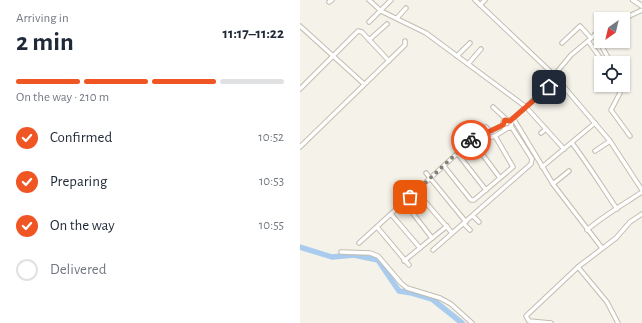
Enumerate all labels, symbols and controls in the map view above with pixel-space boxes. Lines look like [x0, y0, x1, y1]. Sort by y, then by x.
text: Arriving in [16, 12, 69, 25]
north arrow [594, 12, 630, 48]
map controls [594, 12, 630, 92]
text: 11:17–11:22 [223, 26, 284, 41]
text: 2 min [16, 29, 74, 55]
button: locate [594, 56, 630, 92]
pin [532, 70, 566, 104]
icon: home [538, 76, 560, 98]
text: On the way · 210 m [16, 91, 109, 104]
courier [451, 120, 491, 160]
icon: check [16, 127, 38, 149]
icon: bike [460, 129, 482, 151]
text: Confirmed [50, 130, 112, 145]
text: 10:52 [258, 131, 284, 144]
icon: check [16, 171, 38, 193]
text: Preparing [50, 174, 107, 189]
text: 10:53 [259, 175, 284, 188]
pin [393, 180, 427, 214]
icon: bag [399, 186, 421, 208]
icon: check [16, 215, 38, 237]
text: On the way [50, 218, 115, 233]
text: 10:55 [259, 219, 284, 232]
text: Delivered [50, 262, 107, 277]

